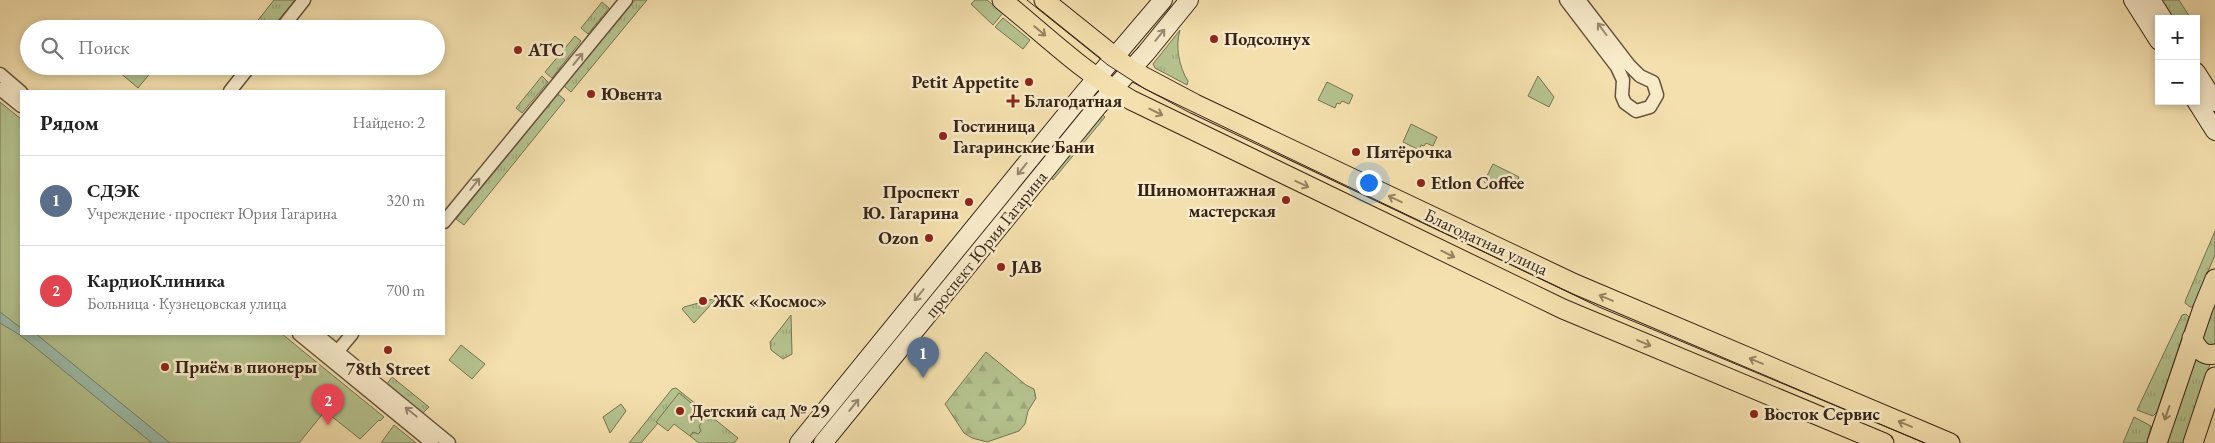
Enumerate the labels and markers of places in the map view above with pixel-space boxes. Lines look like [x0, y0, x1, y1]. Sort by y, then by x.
place label: Подсолнух [1224, 27, 1310, 50]
marker: Подсолнух [1208, 33, 1220, 45]
place label: АТС [527, 38, 564, 61]
marker: АТС [512, 44, 524, 56]
place label: Petit Appetite [911, 70, 1019, 93]
marker: Petit Appetite [1023, 76, 1035, 88]
place label: Ювента [601, 82, 662, 105]
marker: Ювента [585, 88, 597, 100]
place label: Благодатная [1024, 89, 1123, 112]
marker: Благодатная [1006, 94, 1020, 108]
place label: Гостиница Гагаринские Бани [953, 114, 1095, 158]
marker: Гостиница Гагаринские Бани [937, 130, 949, 142]
place label: Пятёрочка [1366, 140, 1452, 163]
marker: Пятёрочка [1350, 146, 1362, 158]
place label: Etlon Coffee [1431, 171, 1525, 194]
marker: Etlon Coffee [1415, 177, 1427, 189]
place label: Шиномонтажная мастерская [1137, 178, 1276, 222]
place label: Проспект Ю. Гагарина [863, 180, 959, 224]
marker: Шиномонтажная мастерская [1280, 194, 1292, 206]
marker: Проспект Ю. Гагарина [963, 196, 975, 208]
place label: Ozon [878, 226, 919, 249]
marker: Ozon [923, 232, 935, 244]
place label: JAB [1009, 255, 1042, 278]
marker: JAB [995, 261, 1007, 273]
place label: ЖК «Космос» [712, 289, 827, 312]
marker: ЖК «Космос» [697, 295, 709, 307]
pin: 1 [907, 337, 939, 378]
marker: 78th Street [382, 344, 394, 356]
place label: Приём в пионеры [175, 355, 317, 378]
place label: 78th Street [346, 357, 431, 380]
marker: Приём в пионеры [159, 361, 171, 373]
pin: 2 [312, 384, 344, 425]
place label: Детский сад № 29 [690, 399, 830, 422]
place label: Восток Сервис [1764, 402, 1881, 425]
marker: Детский сад № 29 [674, 405, 686, 417]
marker: Восток Сервис [1748, 408, 1760, 420]

